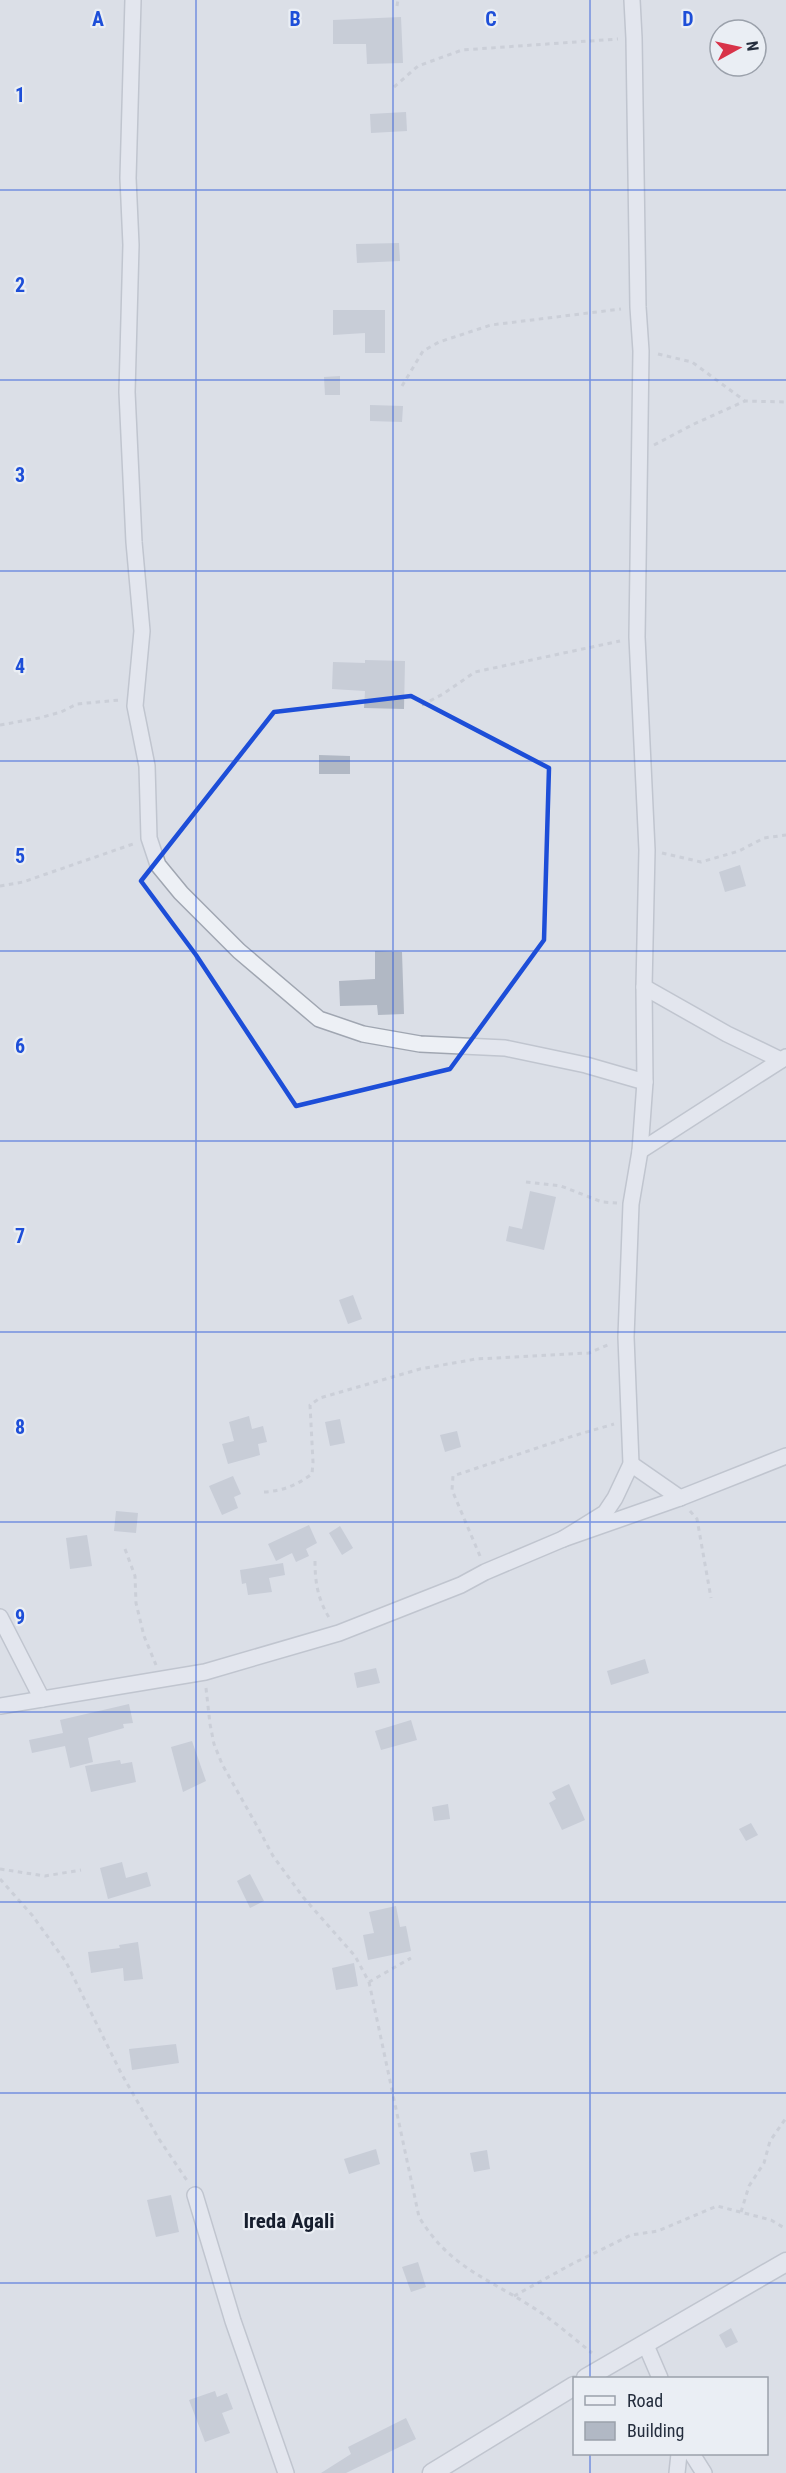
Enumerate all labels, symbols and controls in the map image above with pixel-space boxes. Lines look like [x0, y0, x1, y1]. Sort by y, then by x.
text: A [92, 7, 104, 31]
text: B [289, 7, 301, 31]
text: C [485, 7, 497, 31]
text: D [682, 7, 694, 31]
north arrow [708, 18, 768, 78]
text: N [742, 40, 762, 52]
text: 1 [15, 83, 25, 107]
text: 2 [15, 273, 25, 297]
text: 3 [15, 463, 25, 487]
text: 4 [15, 654, 25, 678]
text: 5 [15, 844, 25, 868]
text: 6 [15, 1034, 25, 1058]
text: 7 [15, 1224, 25, 1248]
text: 8 [15, 1415, 25, 1439]
text: 9 [15, 1605, 25, 1629]
district label: Ireda Agali [243, 2209, 335, 2233]
legend [573, 2377, 768, 2455]
text: Road [627, 2390, 663, 2411]
text: Building [627, 2420, 684, 2441]

